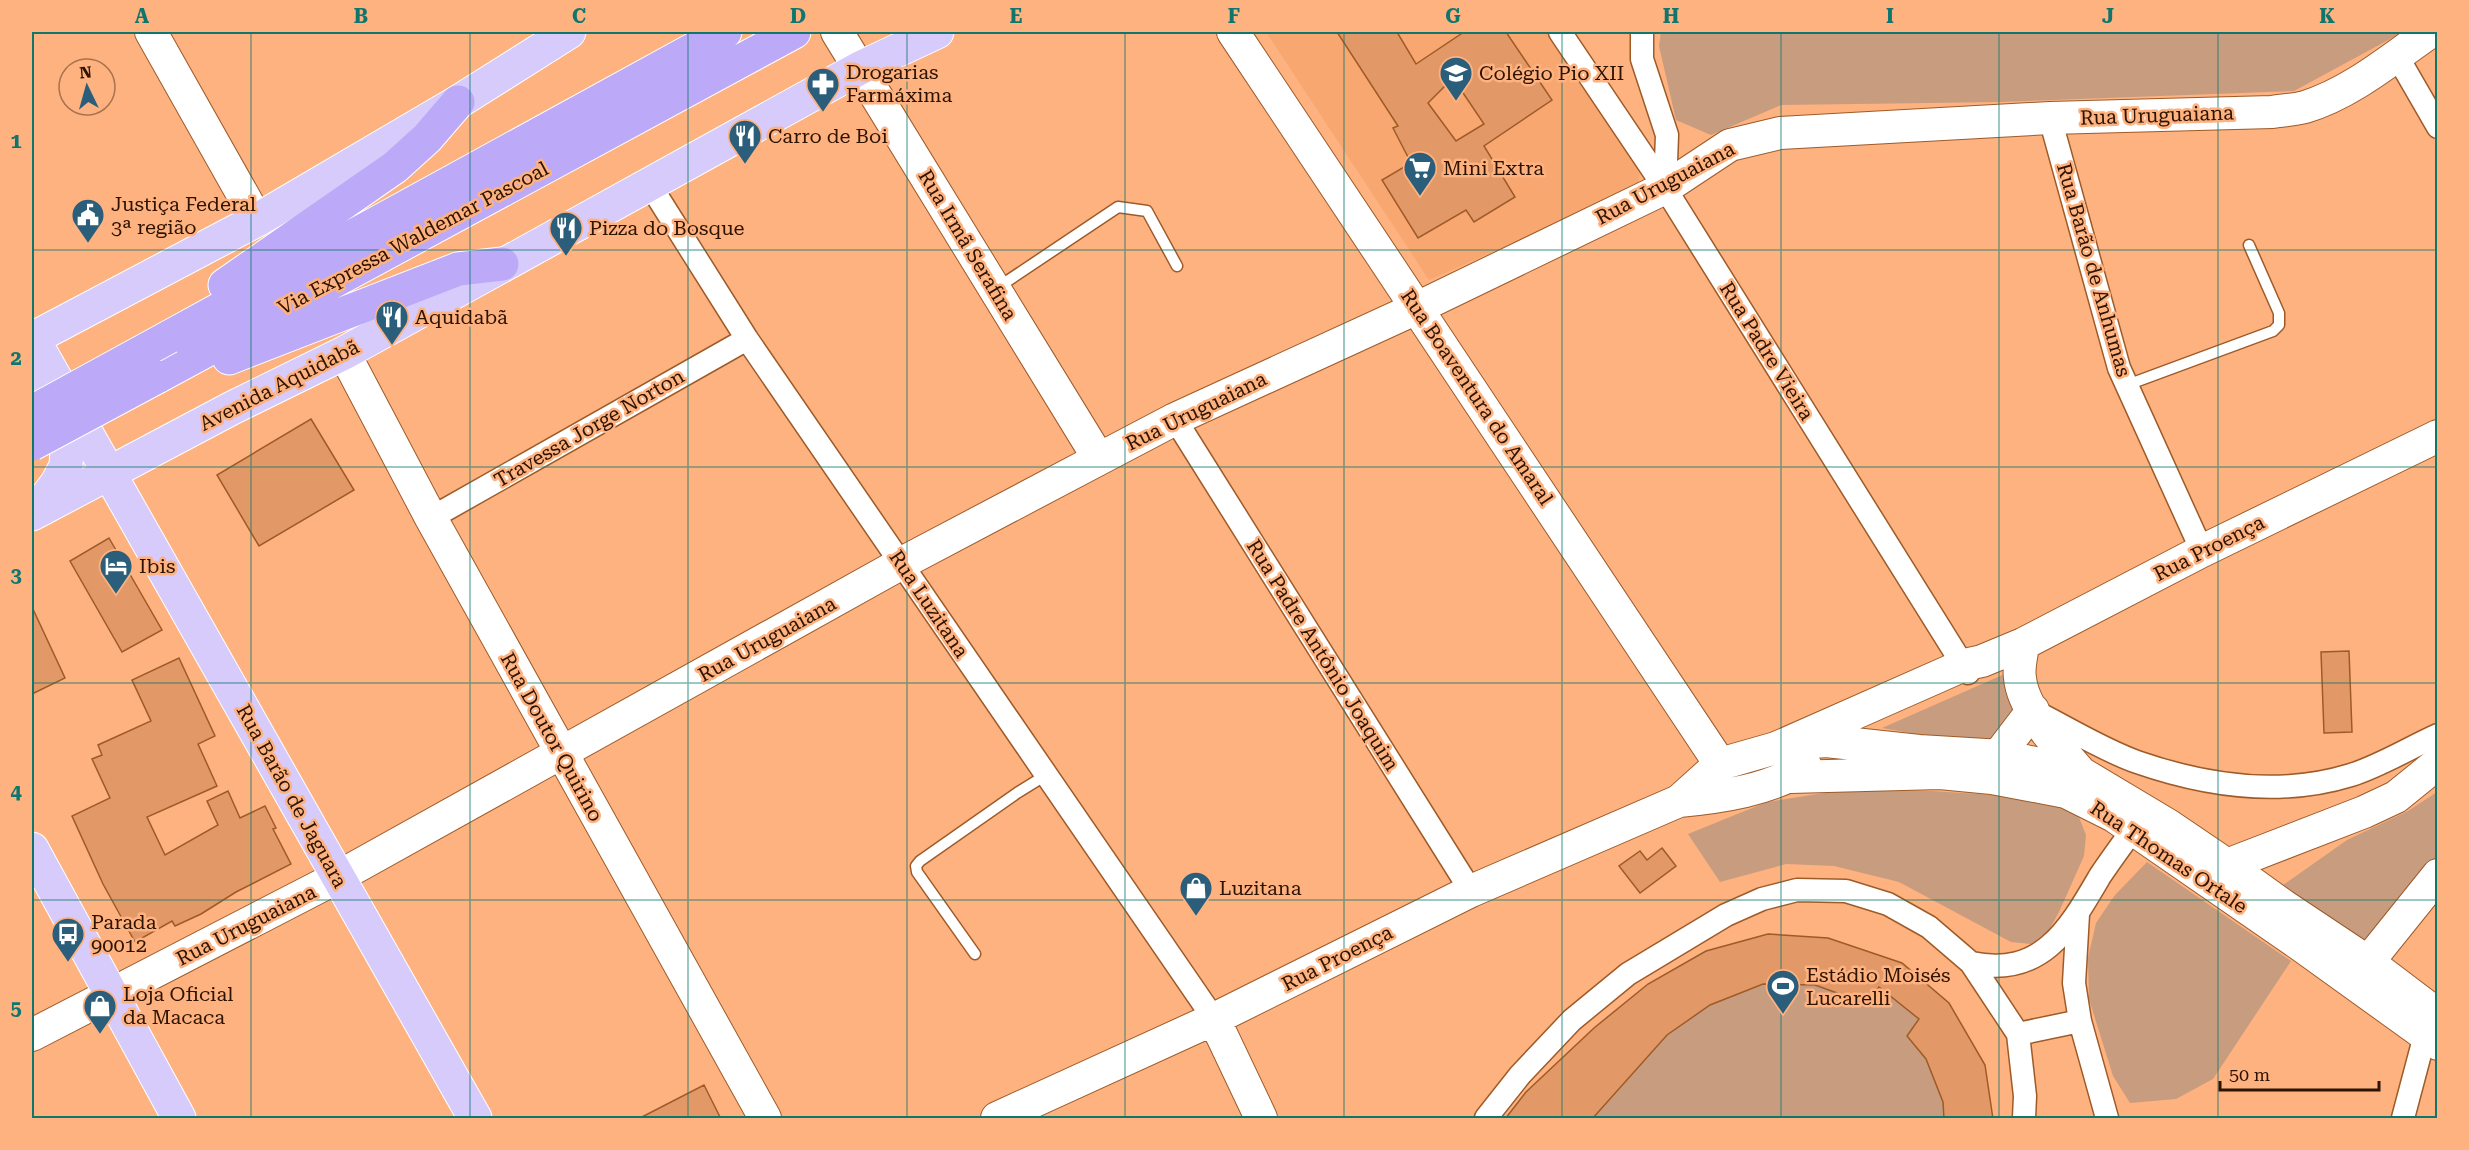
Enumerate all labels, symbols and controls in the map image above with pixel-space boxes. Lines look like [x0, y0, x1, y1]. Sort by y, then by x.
text: A [135, 4, 150, 28]
text: B [354, 4, 368, 28]
text: C [572, 4, 586, 28]
text: D [790, 4, 806, 28]
text: E [1010, 4, 1023, 28]
text: F [1228, 4, 1240, 28]
text: G [1445, 4, 1461, 28]
text: H [1663, 4, 1679, 28]
text: I [1886, 4, 1894, 28]
text: J [2102, 4, 2114, 28]
text: K [2319, 4, 2335, 28]
school or university icon: Colégio Pio XII [1438, 55, 1474, 102]
north arrow [57, 57, 117, 117]
place label: Drogarias Farmáxima [846, 60, 953, 107]
place label: Colégio Pio XII [1479, 61, 1624, 85]
text: N [79, 63, 93, 83]
pharmacy icon: Drogarias Farmáxima [805, 66, 841, 113]
street label: Rua Uruguaiana [2080, 100, 2234, 130]
restaurant icon: Carro de Boi [727, 118, 763, 165]
place label: Carro de Boi [768, 124, 888, 148]
text: 1 [10, 129, 22, 153]
street label: Rua Uruguaiana [1591, 136, 1739, 230]
supermarket icon: Mini Extra [1402, 150, 1438, 197]
street label: Via Expressa Waldemar Pascoal [274, 156, 552, 320]
place label: Mini Extra [1443, 156, 1544, 180]
street label: Rua Barão de Anhumas [2052, 160, 2136, 380]
street label: Rua Irmã Serafina [914, 165, 1023, 325]
place label: Justiça Federal 3ª região [111, 192, 256, 239]
public building icon: Justiça Federal 3ª região [70, 197, 106, 244]
restaurant icon: Pizza do Bosque [548, 210, 584, 257]
place label: Pizza do Bosque [589, 216, 745, 240]
street label: Rua Padre Vieira [1715, 278, 1819, 425]
street label: Rua Boaventura do Amaral [1396, 285, 1558, 509]
restaurant icon: Aquidabã [374, 299, 410, 346]
place label: Aquidabã [415, 305, 508, 329]
street label: Avenida Aquidabã [195, 334, 363, 436]
text: 2 [10, 346, 22, 370]
street label: Travessa Jorge Norton [490, 364, 688, 492]
street label: Rua Uruguaiana [1122, 366, 1271, 456]
street label: Rua Proença [2150, 510, 2268, 586]
street label: Rua Padre Antônio Joaquim [1242, 535, 1404, 775]
street label: Rua Luzitana [884, 546, 974, 662]
hotel icon: Ibis [98, 548, 134, 595]
place label: Ibis [139, 554, 175, 578]
text: 3 [10, 563, 22, 587]
street label: Rua Uruguaiana [694, 591, 840, 687]
street label: Rua Doutor Quirino [496, 648, 608, 826]
street label: Rua Barão de Jaguara [232, 700, 353, 892]
text: 4 [10, 780, 22, 804]
street label: Rua Thomas Ortale [2086, 796, 2252, 918]
shop icon: Luzitana [1178, 870, 1214, 917]
place label: Luzitana [1219, 876, 1302, 900]
street label: Rua Uruguaiana [172, 879, 320, 971]
place label: Parada 90012 [91, 910, 157, 957]
bus stop icon: Parada 90012 [50, 916, 86, 963]
street label: Rua Proença [1278, 920, 1396, 996]
place label: Estádio Moisés Lucarelli [1806, 963, 1951, 1010]
sports icon: Estádio Moisés Lucarelli [1765, 968, 1801, 1015]
place label: Loja Oficial da Macaca [123, 982, 233, 1029]
shop icon: Loja Oficial da Macaca [82, 988, 118, 1035]
text: 5 [10, 996, 22, 1020]
scale bar [2220, 1054, 2379, 1092]
text: 50 m [2229, 1064, 2270, 1085]

